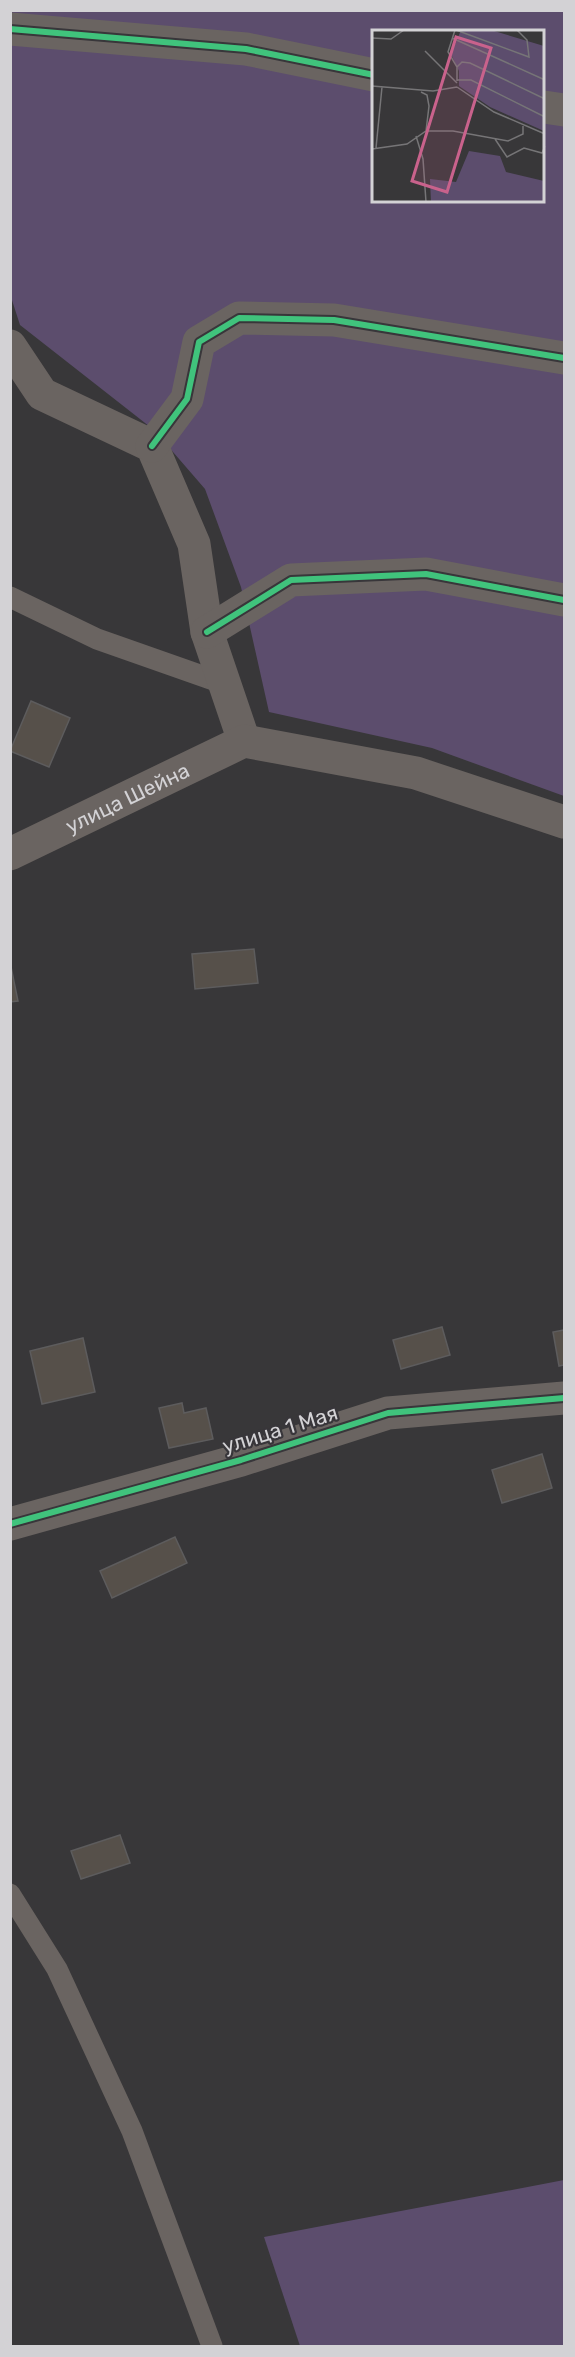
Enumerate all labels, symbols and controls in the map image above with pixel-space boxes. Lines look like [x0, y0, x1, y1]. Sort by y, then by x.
inset map [372, 30, 545, 202]
street label: улица Шейна [61, 757, 193, 838]
street label: улица 1 Мая [219, 1400, 341, 1458]

